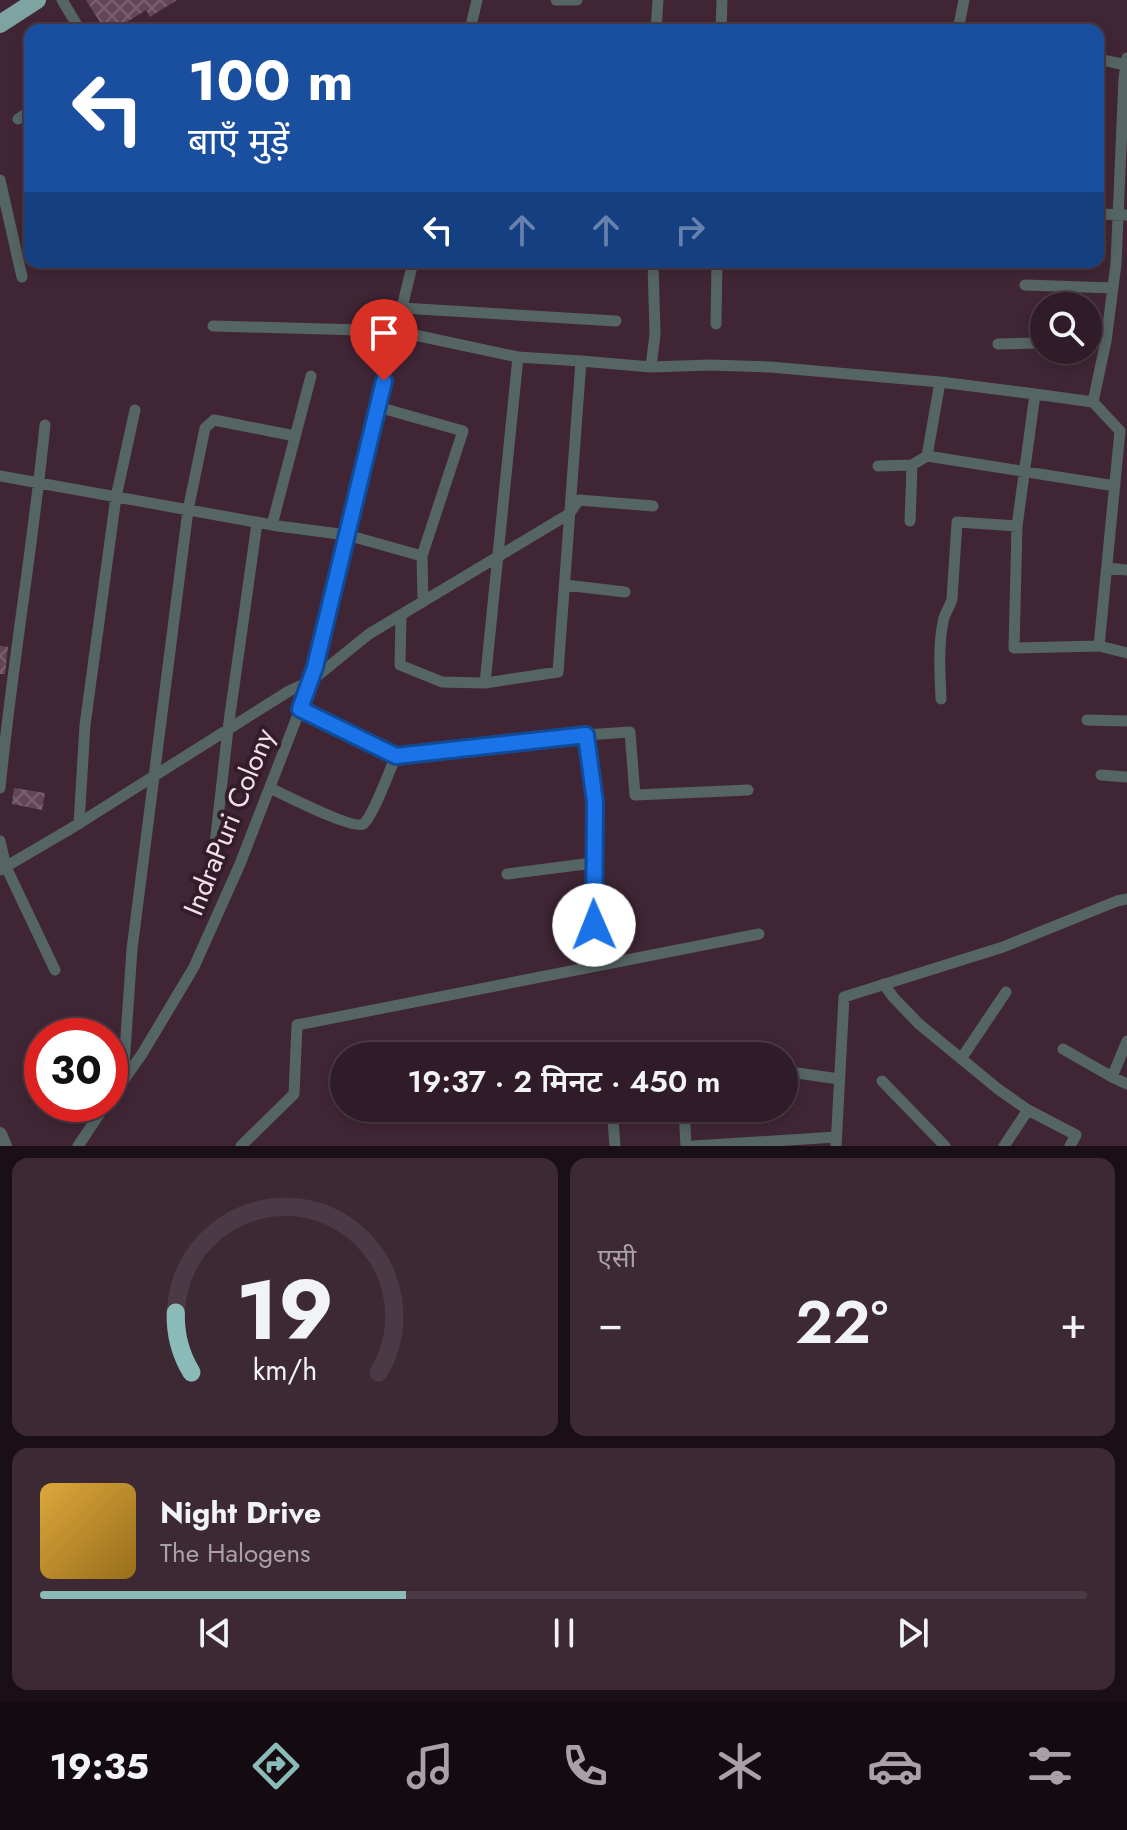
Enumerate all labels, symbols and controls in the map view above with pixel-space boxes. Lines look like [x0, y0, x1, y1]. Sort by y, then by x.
text: 100 m [188, 40, 353, 121]
icon: left [56, 56, 160, 160]
text: बाएँ मुड़ें [188, 115, 289, 167]
icon: left [416, 208, 460, 252]
icon: ahead [500, 208, 544, 252]
icon: ahead [584, 208, 628, 252]
icon: right [668, 208, 712, 252]
map controls [1030, 292, 1102, 364]
button: search [1030, 292, 1102, 364]
pin [350, 299, 418, 381]
icon: arrive [362, 311, 406, 355]
street label: IndraPuri Colony [173, 722, 285, 922]
position arrow [552, 883, 636, 967]
speed limit sign: 30 [24, 1018, 128, 1122]
text: 19:37 · 2 मिनट · 450 m [408, 1060, 720, 1103]
text: एसी [598, 1239, 636, 1277]
text: 19 [236, 1250, 334, 1370]
text: 22° [795, 1279, 888, 1366]
text: − [598, 1291, 623, 1355]
text: + [1060, 1291, 1087, 1355]
text: km/h [252, 1349, 317, 1391]
text: Night Drive [160, 1491, 321, 1534]
text: The Halogens [160, 1534, 311, 1572]
icon: previous [193, 1611, 237, 1655]
icon: pause [542, 1611, 586, 1655]
icon: next [891, 1611, 935, 1655]
icon: directions [248, 1738, 304, 1794]
icon: music [402, 1738, 458, 1794]
icon: phone [557, 1738, 613, 1794]
icon: climate [712, 1738, 768, 1794]
icon: car [867, 1738, 923, 1794]
icon: filters [1022, 1738, 1078, 1794]
text: 19:35 [49, 1740, 149, 1792]

